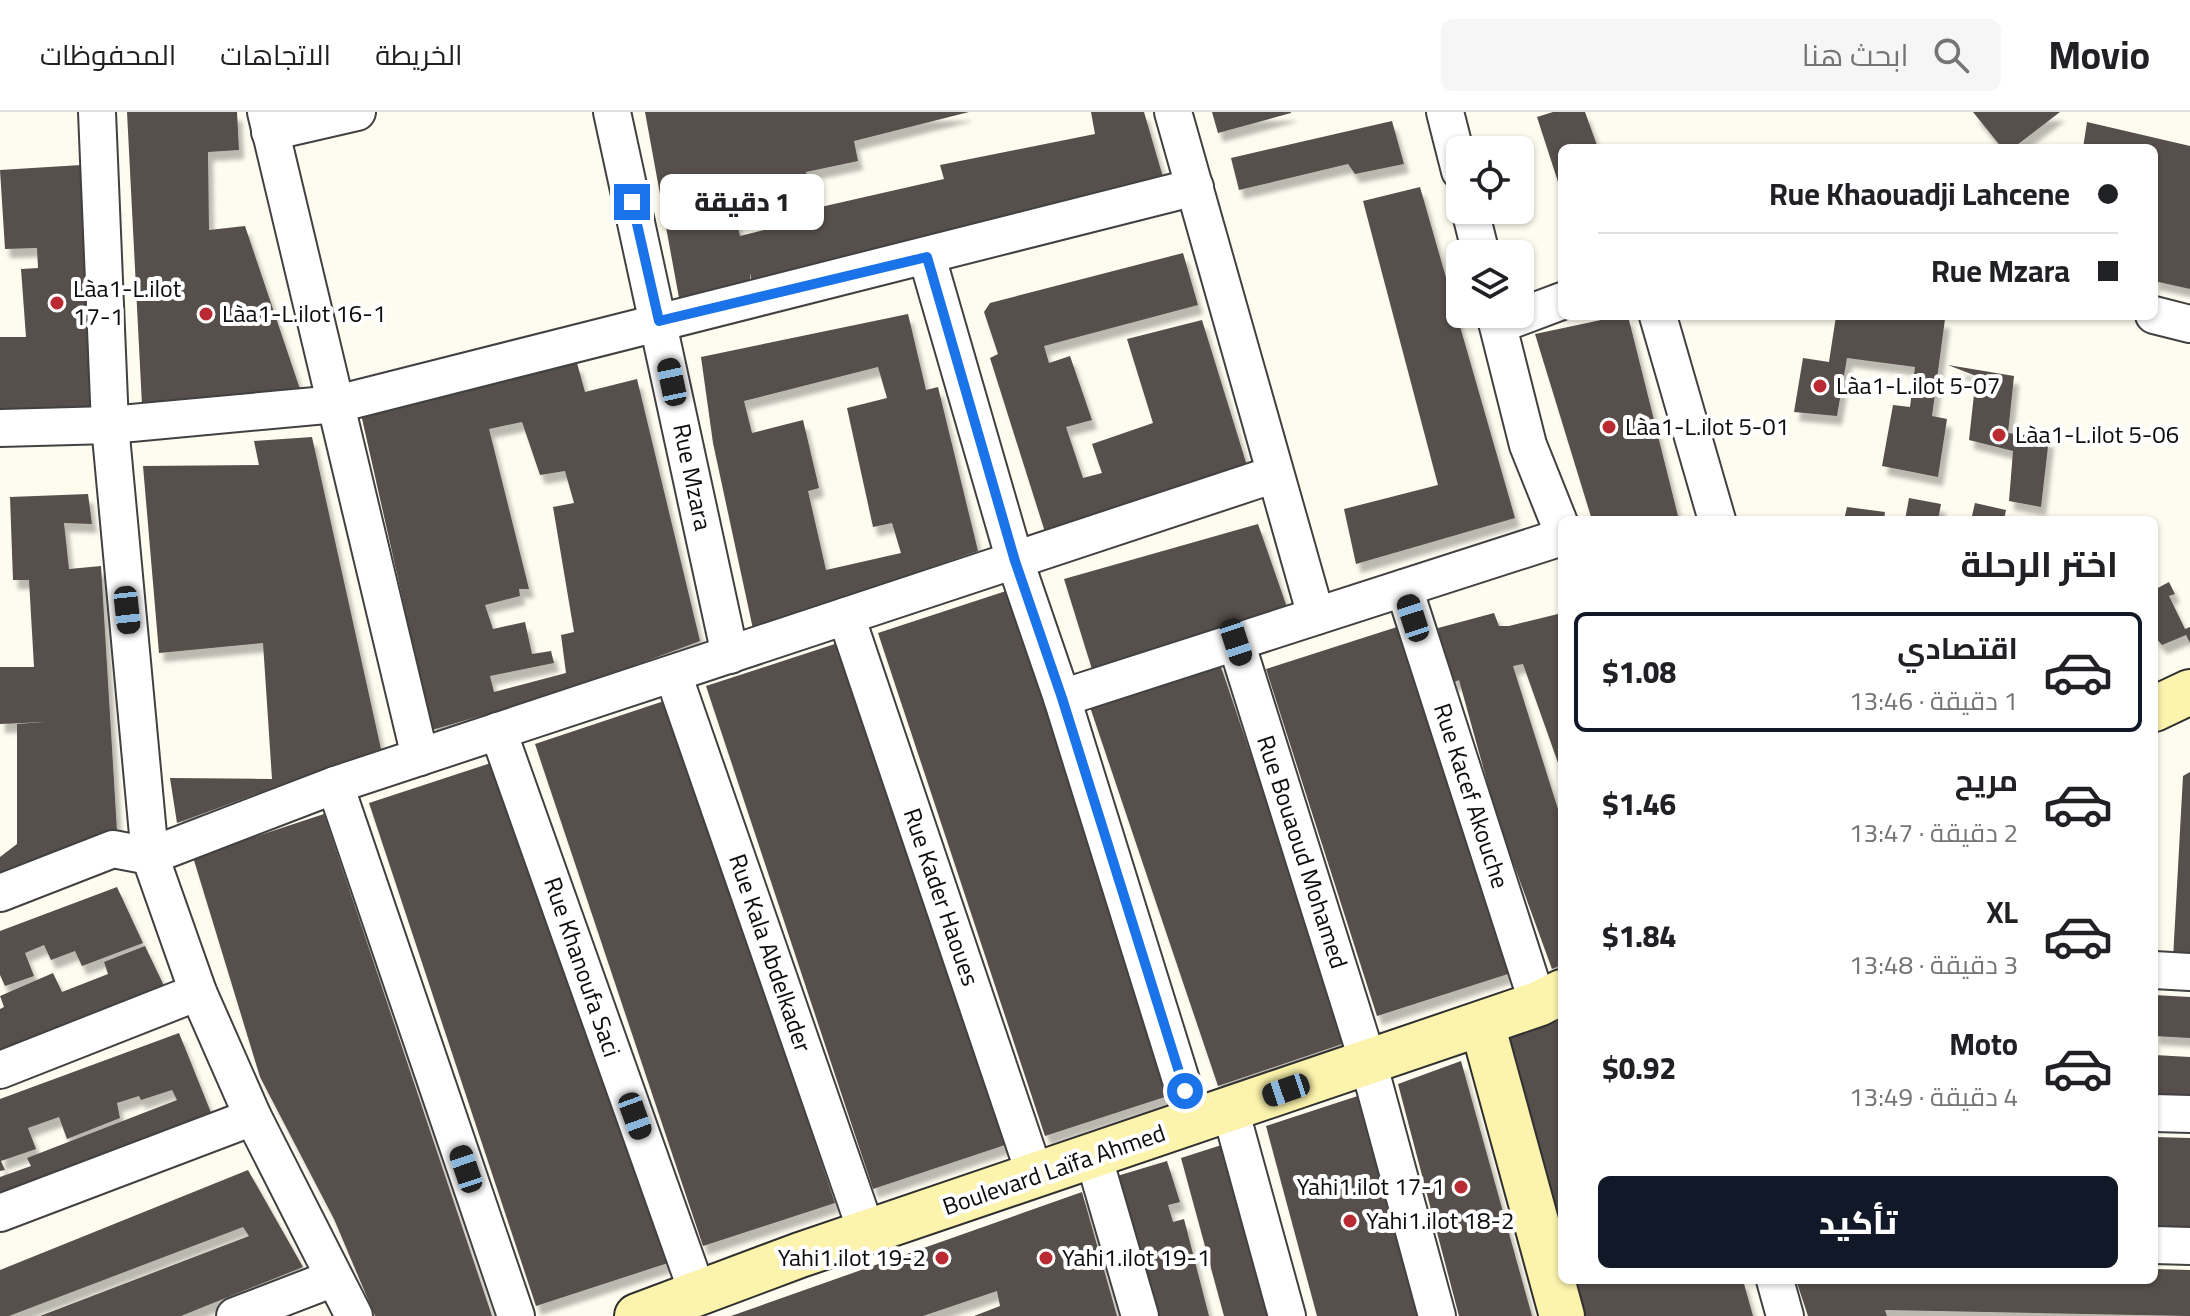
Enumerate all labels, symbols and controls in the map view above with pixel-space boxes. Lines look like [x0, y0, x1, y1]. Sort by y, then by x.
search box [1441, 19, 2001, 91]
text: Movio [2049, 19, 2150, 91]
text: ابحث هنا [1802, 27, 1909, 83]
text: المحفوظات [40, 29, 176, 81]
text: الاتجاهات [220, 29, 331, 81]
text: الخريطة [375, 29, 463, 81]
icon: search [1929, 33, 1973, 77]
map controls [1446, 136, 1534, 328]
button: locate [1446, 136, 1534, 224]
text: Rue Khaouadji Lahcene [1769, 166, 2070, 222]
callout: 1 دقيقة [660, 174, 824, 230]
text: 1 دقيقة [694, 177, 790, 226]
route end [614, 184, 650, 220]
button: layers [1446, 240, 1534, 328]
text: Rue Mzara [1931, 243, 2070, 299]
place label: Làa1-L.ilot 17-1 [73, 266, 182, 339]
place label: Làa1-L.ilot 16-1 [222, 291, 386, 336]
marker: Làa1-L.ilot 17-1 [48, 294, 66, 312]
marker: Làa1-L.ilot 16-1 [197, 305, 215, 323]
car [655, 356, 689, 408]
place label: Làa1-L.ilot 5-07 [1836, 363, 2000, 408]
marker: Làa1-L.ilot 5-07 [1811, 377, 1829, 395]
place label: Làa1-L.ilot 5-01 [1625, 404, 1789, 449]
place label: Làa1-L.ilot 5-06 [2015, 412, 2179, 457]
marker: Làa1-L.ilot 5-01 [1600, 418, 1618, 436]
street label: Rue Mzara [659, 419, 726, 535]
marker: Làa1-L.ilot 5-06 [1990, 426, 2008, 444]
text: اختر الرحلة [1961, 530, 2118, 598]
car [113, 585, 141, 635]
car [1394, 591, 1432, 645]
car [1217, 615, 1255, 669]
text: اقتصادي [1897, 620, 2018, 676]
icon: car [2042, 636, 2114, 708]
text: $1.08 [1602, 644, 1676, 700]
text: 1 دقيقة · 13:46 [1849, 676, 2018, 725]
street label: Rue Kacef Akouche [1420, 697, 1523, 894]
street label: Rue Bouaoud Mohamed [1244, 729, 1361, 974]
text: مريح [1955, 752, 2018, 808]
icon: car [2042, 768, 2114, 840]
text: $1.46 [1602, 776, 1676, 832]
street label: Rue Kader Haoues [890, 802, 993, 992]
text: 2 دقيقة · 13:47 [1849, 808, 2018, 857]
street label: Rue Kala Abdelkader [715, 847, 826, 1058]
street label: Rue Khanoufa Saci [531, 871, 634, 1063]
text: XL [1987, 884, 2018, 940]
icon: car [2042, 900, 2114, 972]
text: $1.84 [1602, 908, 1676, 964]
text: 3 دقيقة · 13:48 [1849, 940, 2018, 989]
text: Moto [1950, 1016, 2018, 1072]
icon: car [2042, 1032, 2114, 1104]
text: $0.92 [1602, 1040, 1676, 1096]
car [1259, 1071, 1313, 1109]
text: 4 دقيقة · 13:49 [1849, 1072, 2018, 1121]
route start [1167, 1073, 1203, 1109]
car [616, 1089, 654, 1143]
street label: Boulevard Laïfa Ahmed [936, 1110, 1172, 1229]
car [447, 1142, 485, 1196]
place label: Yahi1.ilot 17-1 [1297, 1164, 1445, 1209]
button: تأكيد [1598, 1176, 2118, 1268]
marker: Yahi1.ilot 17-1 [1452, 1178, 1470, 1196]
place label: Yahi1.ilot 18-2 [1366, 1198, 1514, 1243]
marker: Yahi1.ilot 18-2 [1341, 1212, 1359, 1230]
place label: Yahi1.ilot 19-2 [778, 1235, 926, 1280]
place label: Yahi1.ilot 19-1 [1062, 1235, 1210, 1280]
marker: Yahi1.ilot 19-2 [933, 1249, 951, 1267]
marker: Yahi1.ilot 19-1 [1037, 1249, 1055, 1267]

